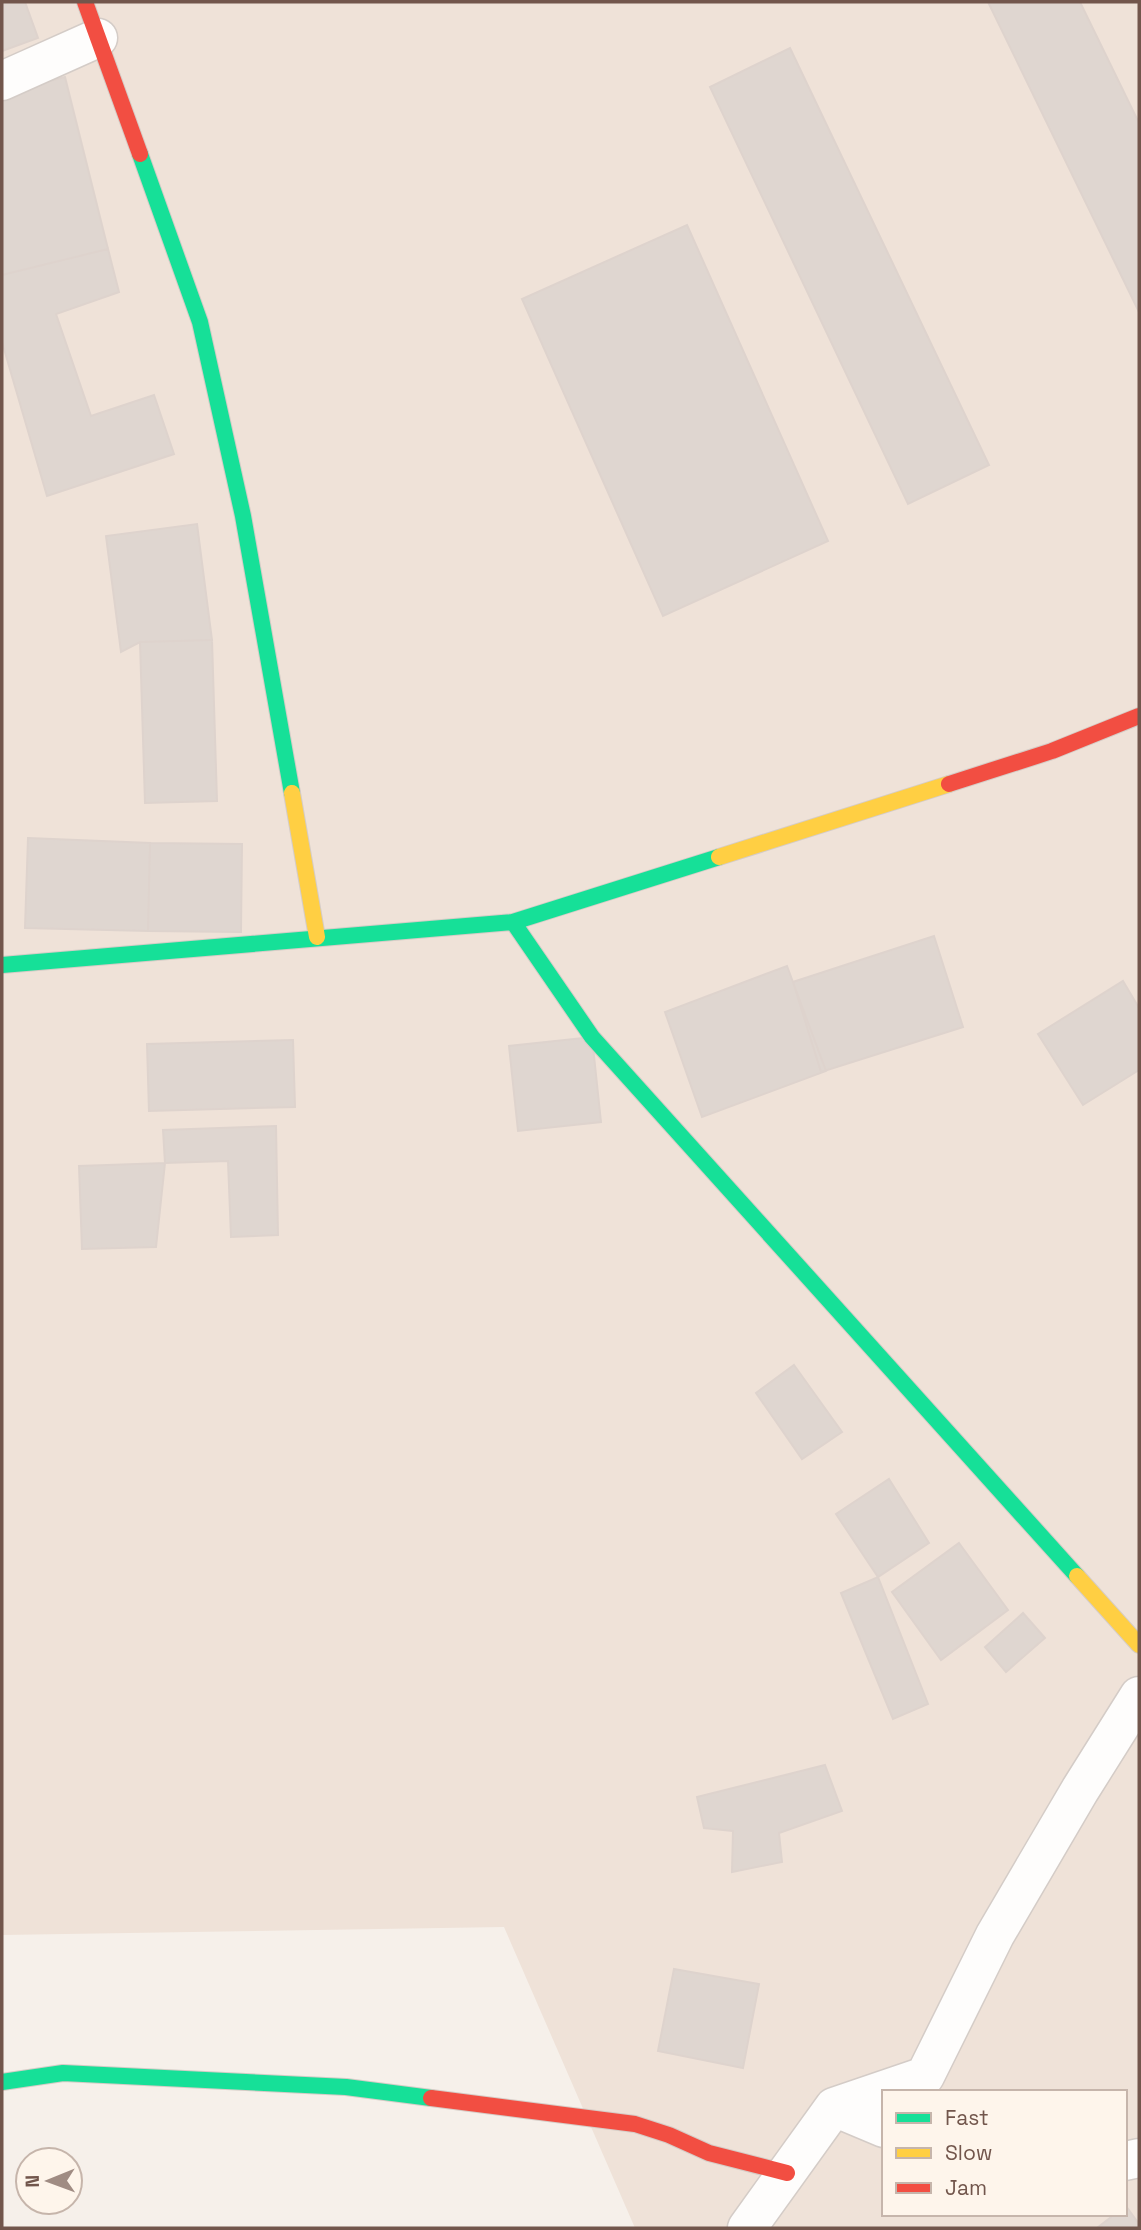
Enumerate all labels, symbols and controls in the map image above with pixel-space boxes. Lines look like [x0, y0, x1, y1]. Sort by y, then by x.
legend [882, 2090, 1127, 2216]
text: Fast [945, 2104, 989, 2131]
text: Slow [945, 2139, 993, 2166]
north arrow [14, 2146, 84, 2216]
text: Jam [945, 2174, 987, 2201]
text: N [20, 2175, 45, 2188]

